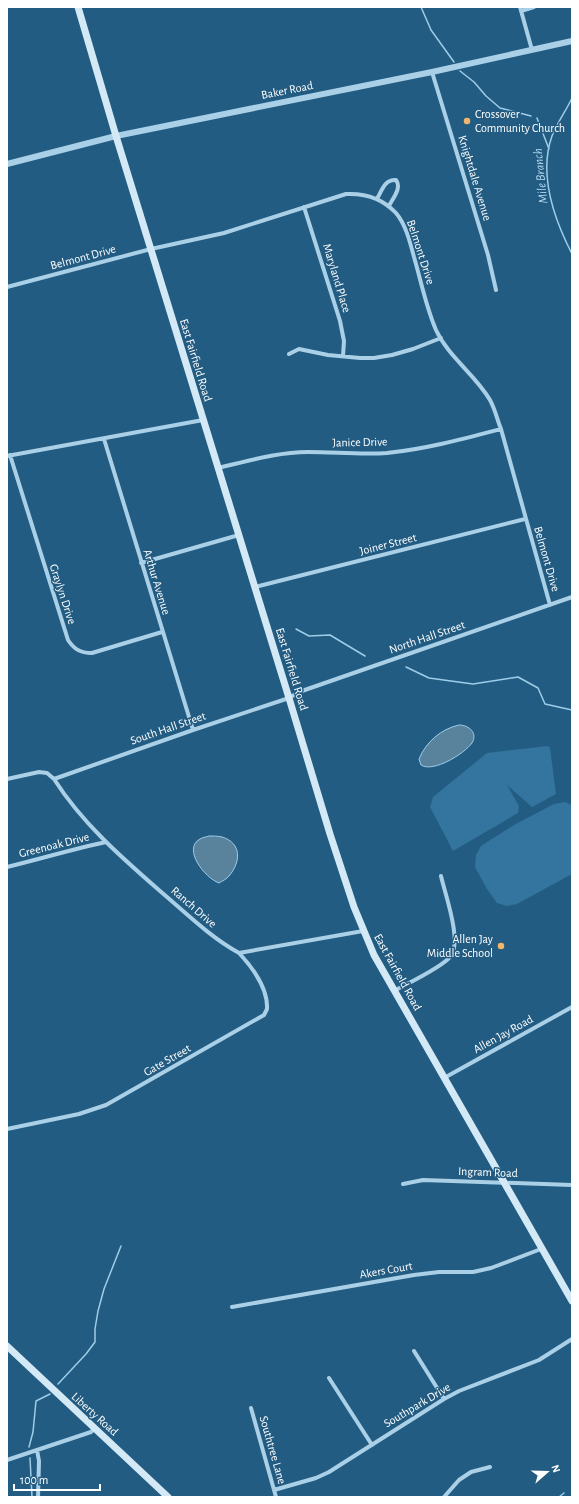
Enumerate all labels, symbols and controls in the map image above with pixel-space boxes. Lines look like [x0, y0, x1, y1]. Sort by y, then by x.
street label: Baker Road [260, 79, 314, 101]
place label: Crossover Community Church [475, 108, 565, 135]
marker: Crossover Community Church [462, 116, 472, 126]
street label: Knightdale Avenue [456, 134, 494, 222]
water label: Mile Branch [532, 148, 550, 204]
street label: Belmont Drive [405, 218, 437, 286]
street label: Maryland Place [320, 242, 353, 314]
street label: Belmont Drive [49, 243, 117, 271]
street label: East Fairfield Road [178, 317, 214, 403]
street label: Janice Drive [332, 436, 388, 448]
street label: Belmont Drive [532, 525, 562, 593]
street label: Joiner Street [358, 531, 418, 557]
street label: Arthur Avenue [141, 548, 173, 616]
street label: Graylyn Drive [47, 562, 78, 626]
street label: North Hall Street [388, 618, 467, 656]
street label: East Fairfield Road [274, 626, 310, 712]
street label: South Hall Street [129, 709, 208, 747]
street label: Greenoak Drive [18, 830, 90, 860]
street label: Ranch Drive [169, 884, 219, 930]
street label: East Fairfield Road [372, 932, 424, 1012]
place label: Allen Jay Middle School [427, 933, 493, 959]
marker: Allen Jay Middle School [496, 941, 506, 951]
street label: Allen Jay Road [471, 1013, 535, 1056]
street label: Gate Street [141, 1042, 193, 1078]
street label: Ingram Road [458, 1165, 518, 1179]
street label: Akers Court [359, 1259, 414, 1281]
street label: Southpark Drive [382, 1380, 452, 1430]
street label: Liberty Road [69, 1390, 121, 1439]
street label: Southtree Lane [258, 1415, 288, 1485]
north arrow [527, 1452, 567, 1492]
text: N [549, 1463, 562, 1474]
scale bar [14, 1466, 100, 1492]
text: 100 m [20, 1474, 48, 1486]

